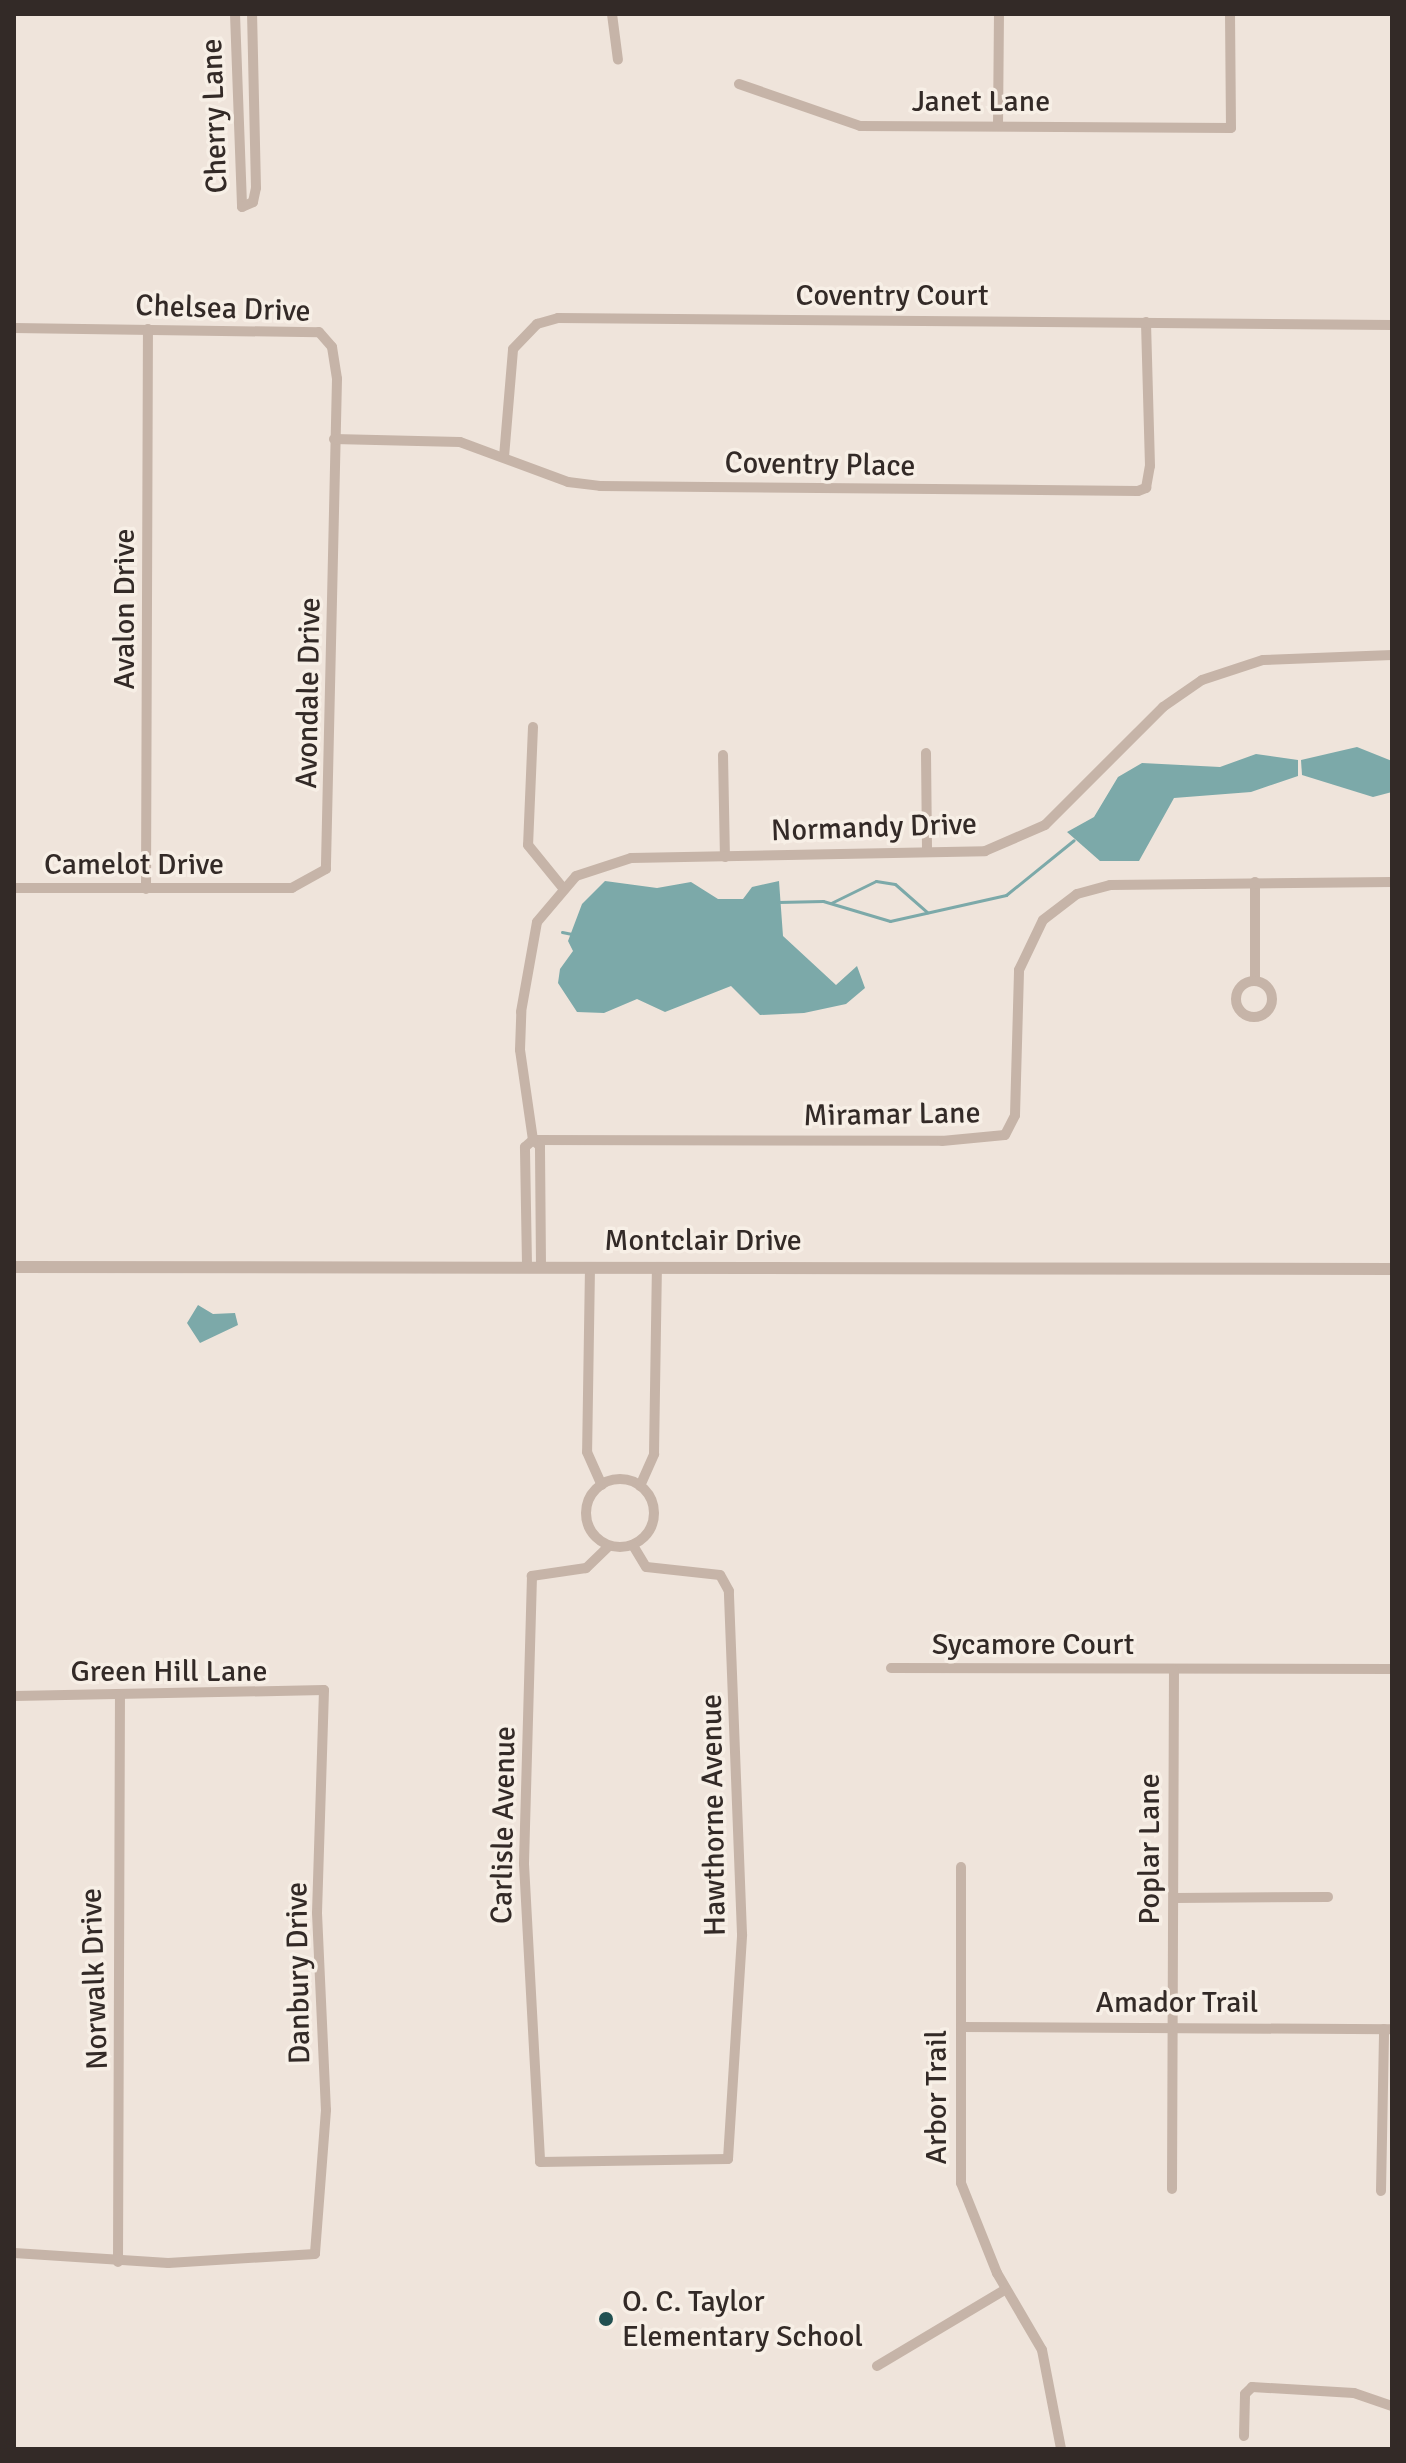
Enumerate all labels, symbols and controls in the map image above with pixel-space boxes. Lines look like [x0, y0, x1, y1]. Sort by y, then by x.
street label: Cherry Lane [194, 38, 236, 194]
street label: Janet Lane [912, 84, 1050, 120]
street label: Coventry Court [796, 278, 988, 314]
street label: Chelsea Drive [135, 288, 311, 330]
street label: Coventry Place [724, 445, 916, 485]
street label: Avalon Drive [107, 529, 143, 689]
street label: Avondale Drive [289, 597, 329, 789]
street label: Normandy Drive [770, 806, 978, 850]
street label: Camelot Drive [44, 847, 224, 883]
street label: Miramar Lane [803, 1095, 981, 1135]
street label: Montclair Drive [604, 1223, 802, 1259]
street label: Sycamore Court [932, 1627, 1134, 1663]
street label: Green Hill Lane [71, 1654, 267, 1690]
street label: Hawthorne Avenue [694, 1693, 734, 1937]
street label: Carlisle Avenue [484, 1726, 524, 1924]
street label: Poplar Lane [1132, 1773, 1168, 1925]
street label: Danbury Drive [279, 1881, 319, 2065]
street label: Norwalk Drive [74, 1888, 116, 2070]
street label: Amador Trail [1096, 1985, 1258, 2021]
street label: Arbor Trail [919, 2030, 955, 2164]
place label: O. C. Taylor Elementary School [622, 2284, 863, 2354]
marker: O. C. Taylor Elementary School [597, 2310, 615, 2328]

